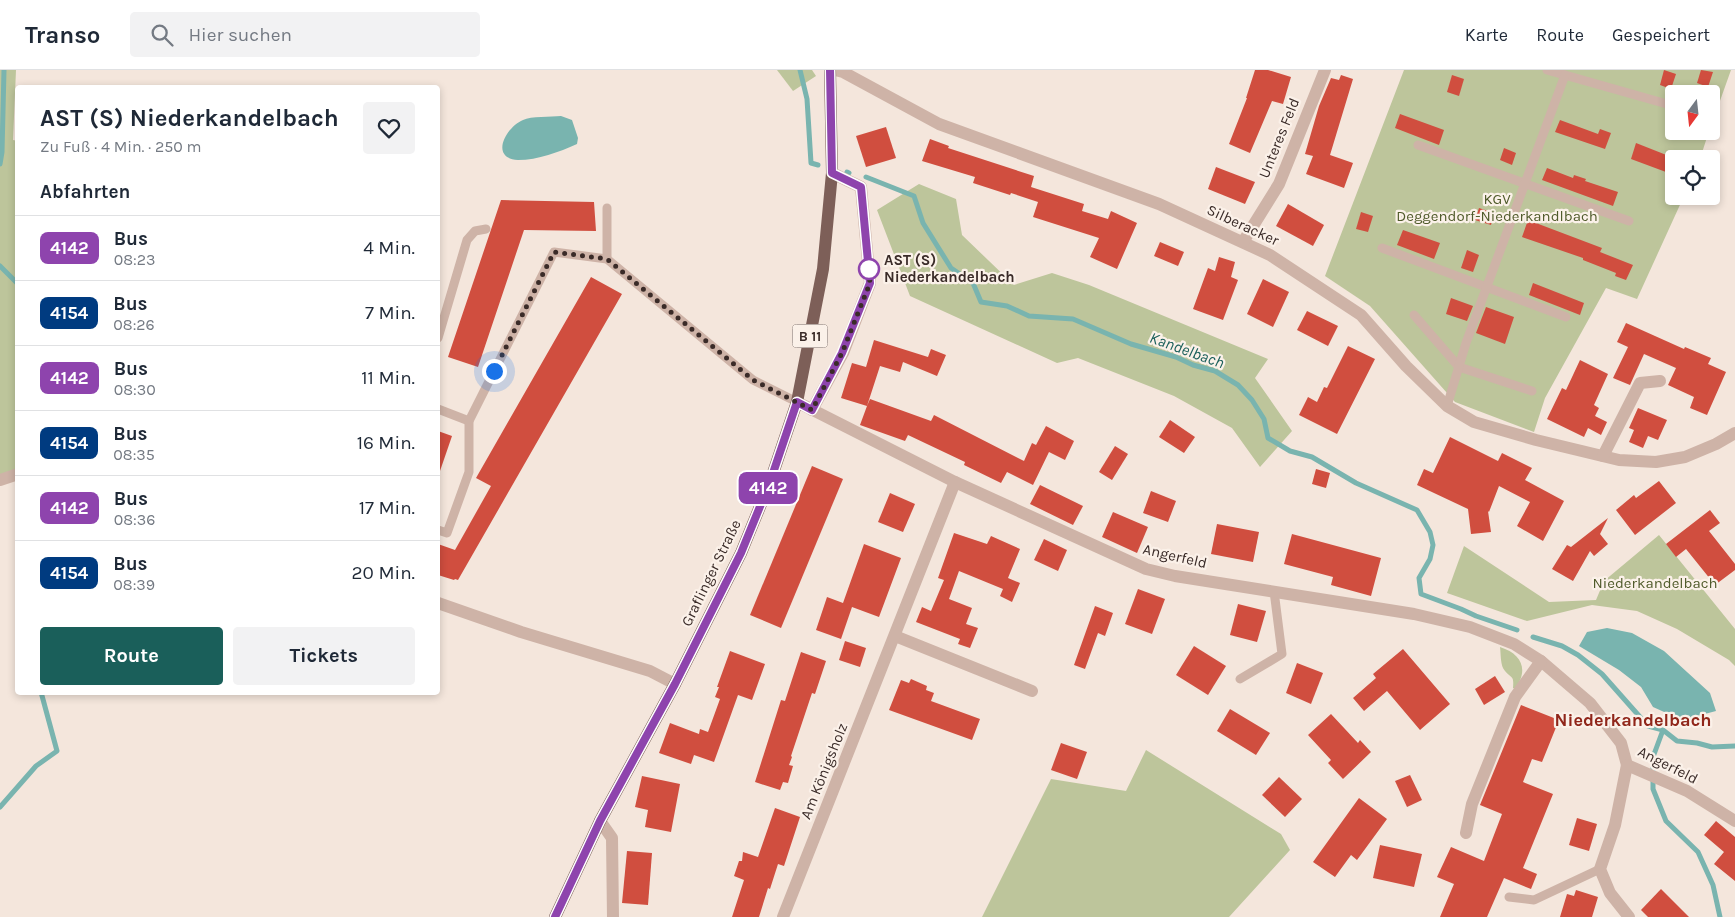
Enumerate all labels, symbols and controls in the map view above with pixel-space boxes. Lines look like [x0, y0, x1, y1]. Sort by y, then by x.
search box [130, 12, 480, 57]
text: Transo [25, 21, 100, 49]
icon: search [148, 21, 176, 49]
text: Hier suchen [188, 24, 292, 46]
text: Karte [1465, 24, 1508, 46]
text: Route [1536, 24, 1584, 46]
text: Gespeichert [1612, 24, 1710, 46]
north arrow [1665, 85, 1720, 140]
map controls [1665, 85, 1720, 205]
street label: Unteres Feld [1255, 95, 1303, 181]
button: heart [363, 102, 415, 154]
text: AST (S) Niederkandelbach [40, 104, 339, 132]
text: Zu Fuß · 4 Min. · 250 m [40, 137, 202, 156]
button: locate [1665, 150, 1720, 205]
text: Abfahrten [40, 181, 130, 203]
park label: KGV Deggendorf-Niederkandlbach [1396, 190, 1598, 225]
street label: Silberacker [1204, 201, 1282, 250]
text: Bus [114, 228, 148, 250]
text: 4142 [50, 237, 89, 259]
text: 4 Min. [363, 237, 415, 259]
text: 08:23 [114, 250, 155, 269]
place label: AST (S) Niederkandelbach [884, 251, 1015, 286]
marker: AST (S) Niederkandelbach [858, 258, 880, 280]
text: Bus [113, 293, 148, 315]
text: 4154 [50, 302, 88, 324]
text: 7 Min. [365, 302, 415, 324]
text: 08:26 [113, 315, 155, 334]
road number: B 11 [792, 325, 828, 348]
water label: Kandelbach [1147, 328, 1227, 372]
text: Bus [114, 358, 148, 380]
your location [482, 359, 507, 384]
text: 4142 [50, 367, 89, 389]
text: 11 Min. [361, 367, 415, 389]
text: 08:30 [114, 380, 156, 399]
text: Bus [113, 423, 148, 445]
text: 4154 [50, 432, 88, 454]
text: 16 Min. [357, 432, 415, 454]
text: 08:35 [113, 445, 155, 464]
line badge: 4142 [733, 472, 803, 504]
text: 4142 [749, 477, 787, 499]
text: Bus [114, 488, 148, 510]
text: 4142 [50, 497, 89, 519]
text: 17 Min. [359, 497, 415, 519]
text: 08:36 [114, 510, 155, 529]
street label: Graflinger Straße [677, 517, 745, 629]
street label: Angerfeld [1141, 540, 1209, 572]
text: Bus [113, 553, 148, 575]
text: 4154 [50, 562, 88, 584]
text: 20 Min. [352, 562, 415, 584]
park label: Niederkandelbach [1593, 574, 1717, 592]
text: 08:39 [113, 575, 155, 594]
button: Route [40, 627, 223, 685]
button: Tickets [233, 627, 415, 685]
district label: Niederkandelbach [1555, 709, 1711, 731]
street label: Am Königsholz [797, 720, 851, 822]
street label: Angerfeld [1635, 742, 1701, 788]

